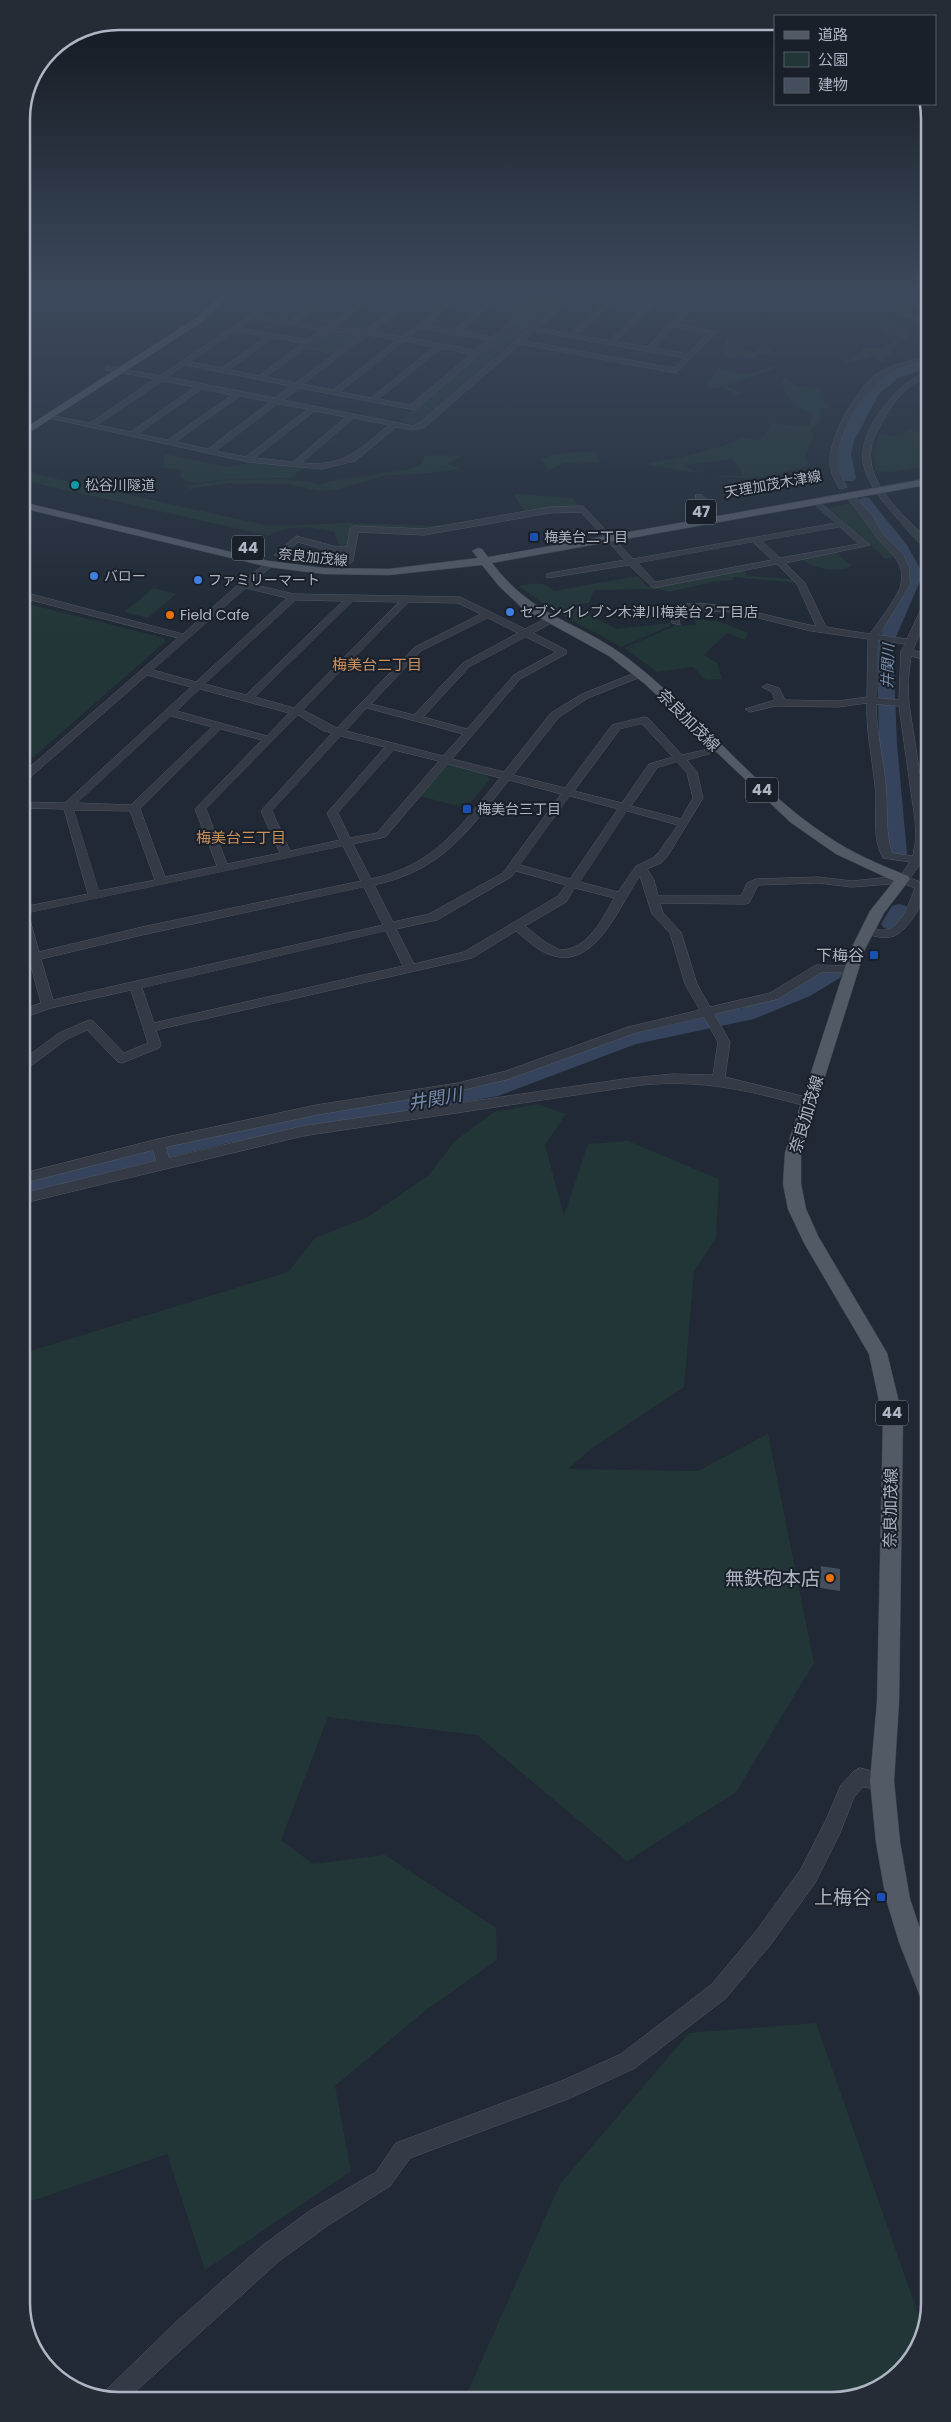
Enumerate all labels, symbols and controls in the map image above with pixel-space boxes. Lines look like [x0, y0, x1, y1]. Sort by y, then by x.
legend [774, 15, 936, 105]
text: 道路 [818, 24, 848, 45]
text: 公園 [818, 49, 848, 70]
text: 建物 [818, 74, 848, 95]
street label: 天理加茂木津線 [723, 466, 823, 502]
place label: 松谷川隧道 [85, 475, 155, 495]
marker: 松谷川隧道 [69, 479, 81, 491]
road number: 47 [686, 500, 716, 524]
place label: 梅美台二丁目 [544, 527, 628, 547]
marker: 梅美台二丁目 [528, 531, 540, 543]
road number: 44 [232, 536, 264, 560]
street label: 奈良加茂線 [277, 543, 349, 571]
place label: バロー [104, 566, 146, 586]
marker: バロー [88, 570, 100, 582]
place label: ファミリーマート [208, 570, 320, 590]
marker: ファミリーマート [192, 574, 204, 586]
place label: セブンイレブン木津川梅美台２丁目店 [520, 602, 758, 622]
place label: Field Cafe [180, 605, 250, 625]
marker: セブンイレブン木津川梅美台２丁目店 [504, 606, 516, 618]
marker: Field Cafe [164, 609, 176, 621]
water label: 井関川 [876, 641, 899, 689]
district label: 梅美台二丁目 [332, 654, 422, 675]
street label: 奈良加茂線 [652, 684, 725, 757]
road number: 44 [746, 778, 778, 802]
place label: 梅美台三丁目 [477, 799, 561, 819]
marker: 梅美台三丁目 [461, 803, 473, 815]
district label: 梅美台三丁目 [196, 827, 286, 848]
place label: 下梅谷 [816, 944, 864, 967]
marker: 下梅谷 [868, 949, 880, 961]
street label: 奈良加茂線 [784, 1073, 829, 1156]
water label: 井関川 [406, 1081, 466, 1116]
road number: 44 [876, 1400, 908, 1426]
street label: 奈良加茂線 [878, 1468, 903, 1548]
place label: 無鉄砲本店 [725, 1565, 820, 1592]
marker: 無鉄砲本店 [824, 1572, 836, 1584]
place label: 上梅谷 [814, 1884, 871, 1911]
marker: 上梅谷 [875, 1891, 887, 1903]

